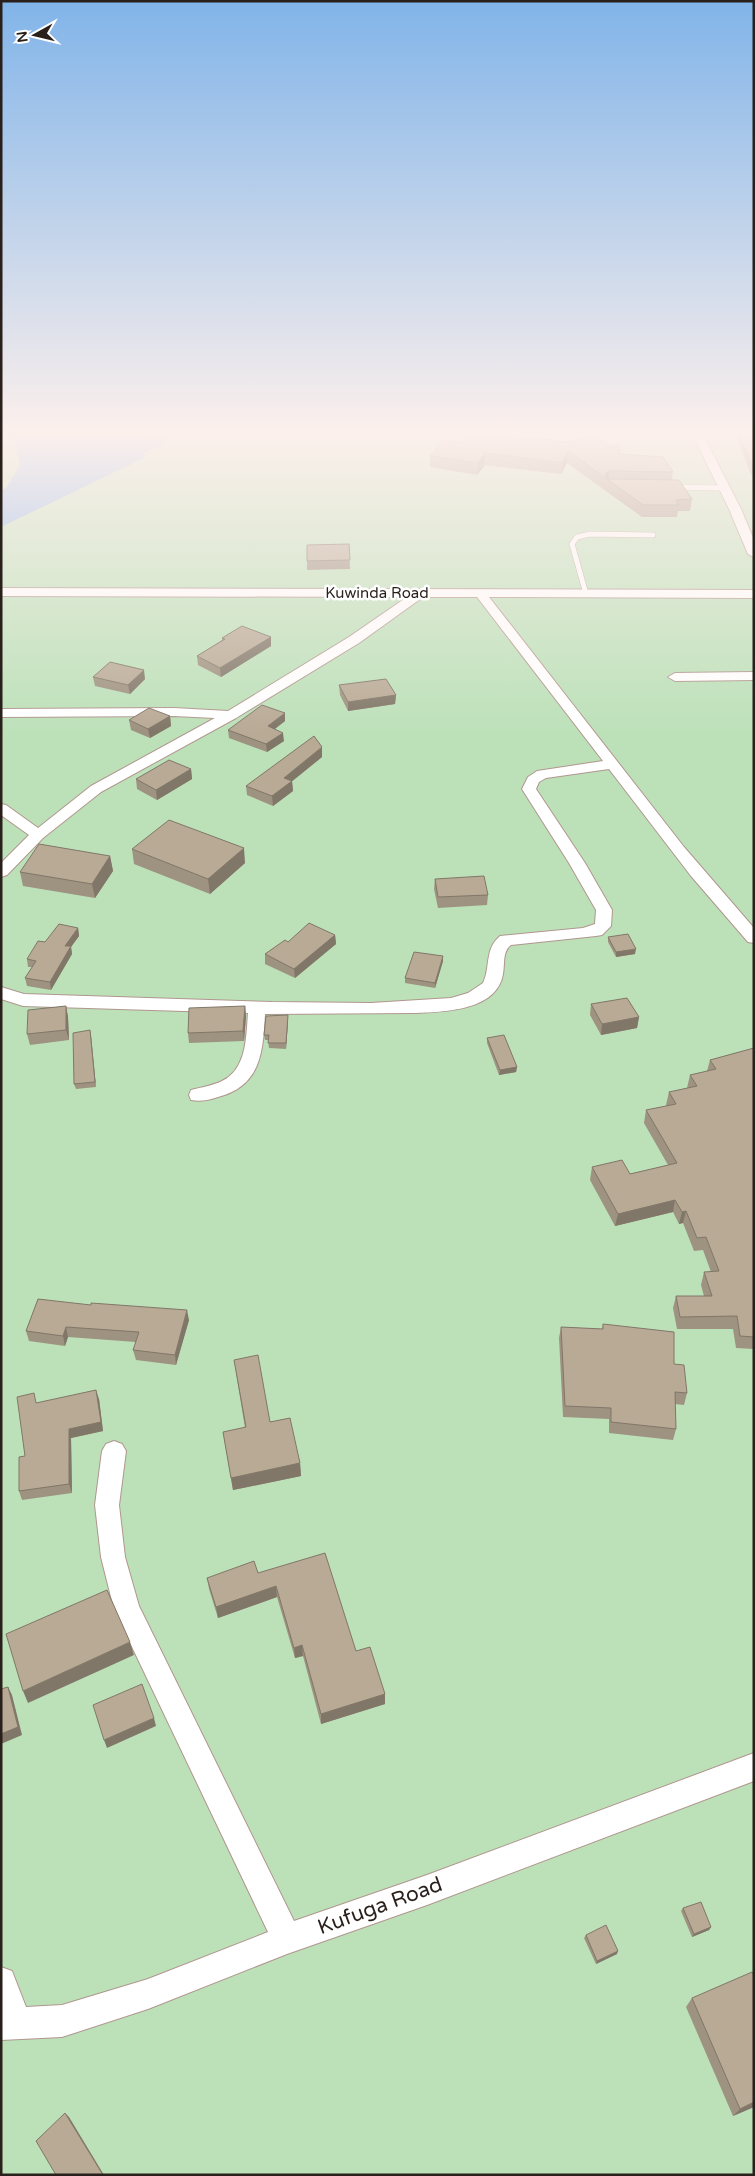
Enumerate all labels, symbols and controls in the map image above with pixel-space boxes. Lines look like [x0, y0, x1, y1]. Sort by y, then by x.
north arrow [10, 10, 60, 60]
text: N [13, 30, 32, 43]
street label: Kuwinda Road [325, 584, 429, 602]
street label: Kufuga Road [314, 1872, 446, 1940]

